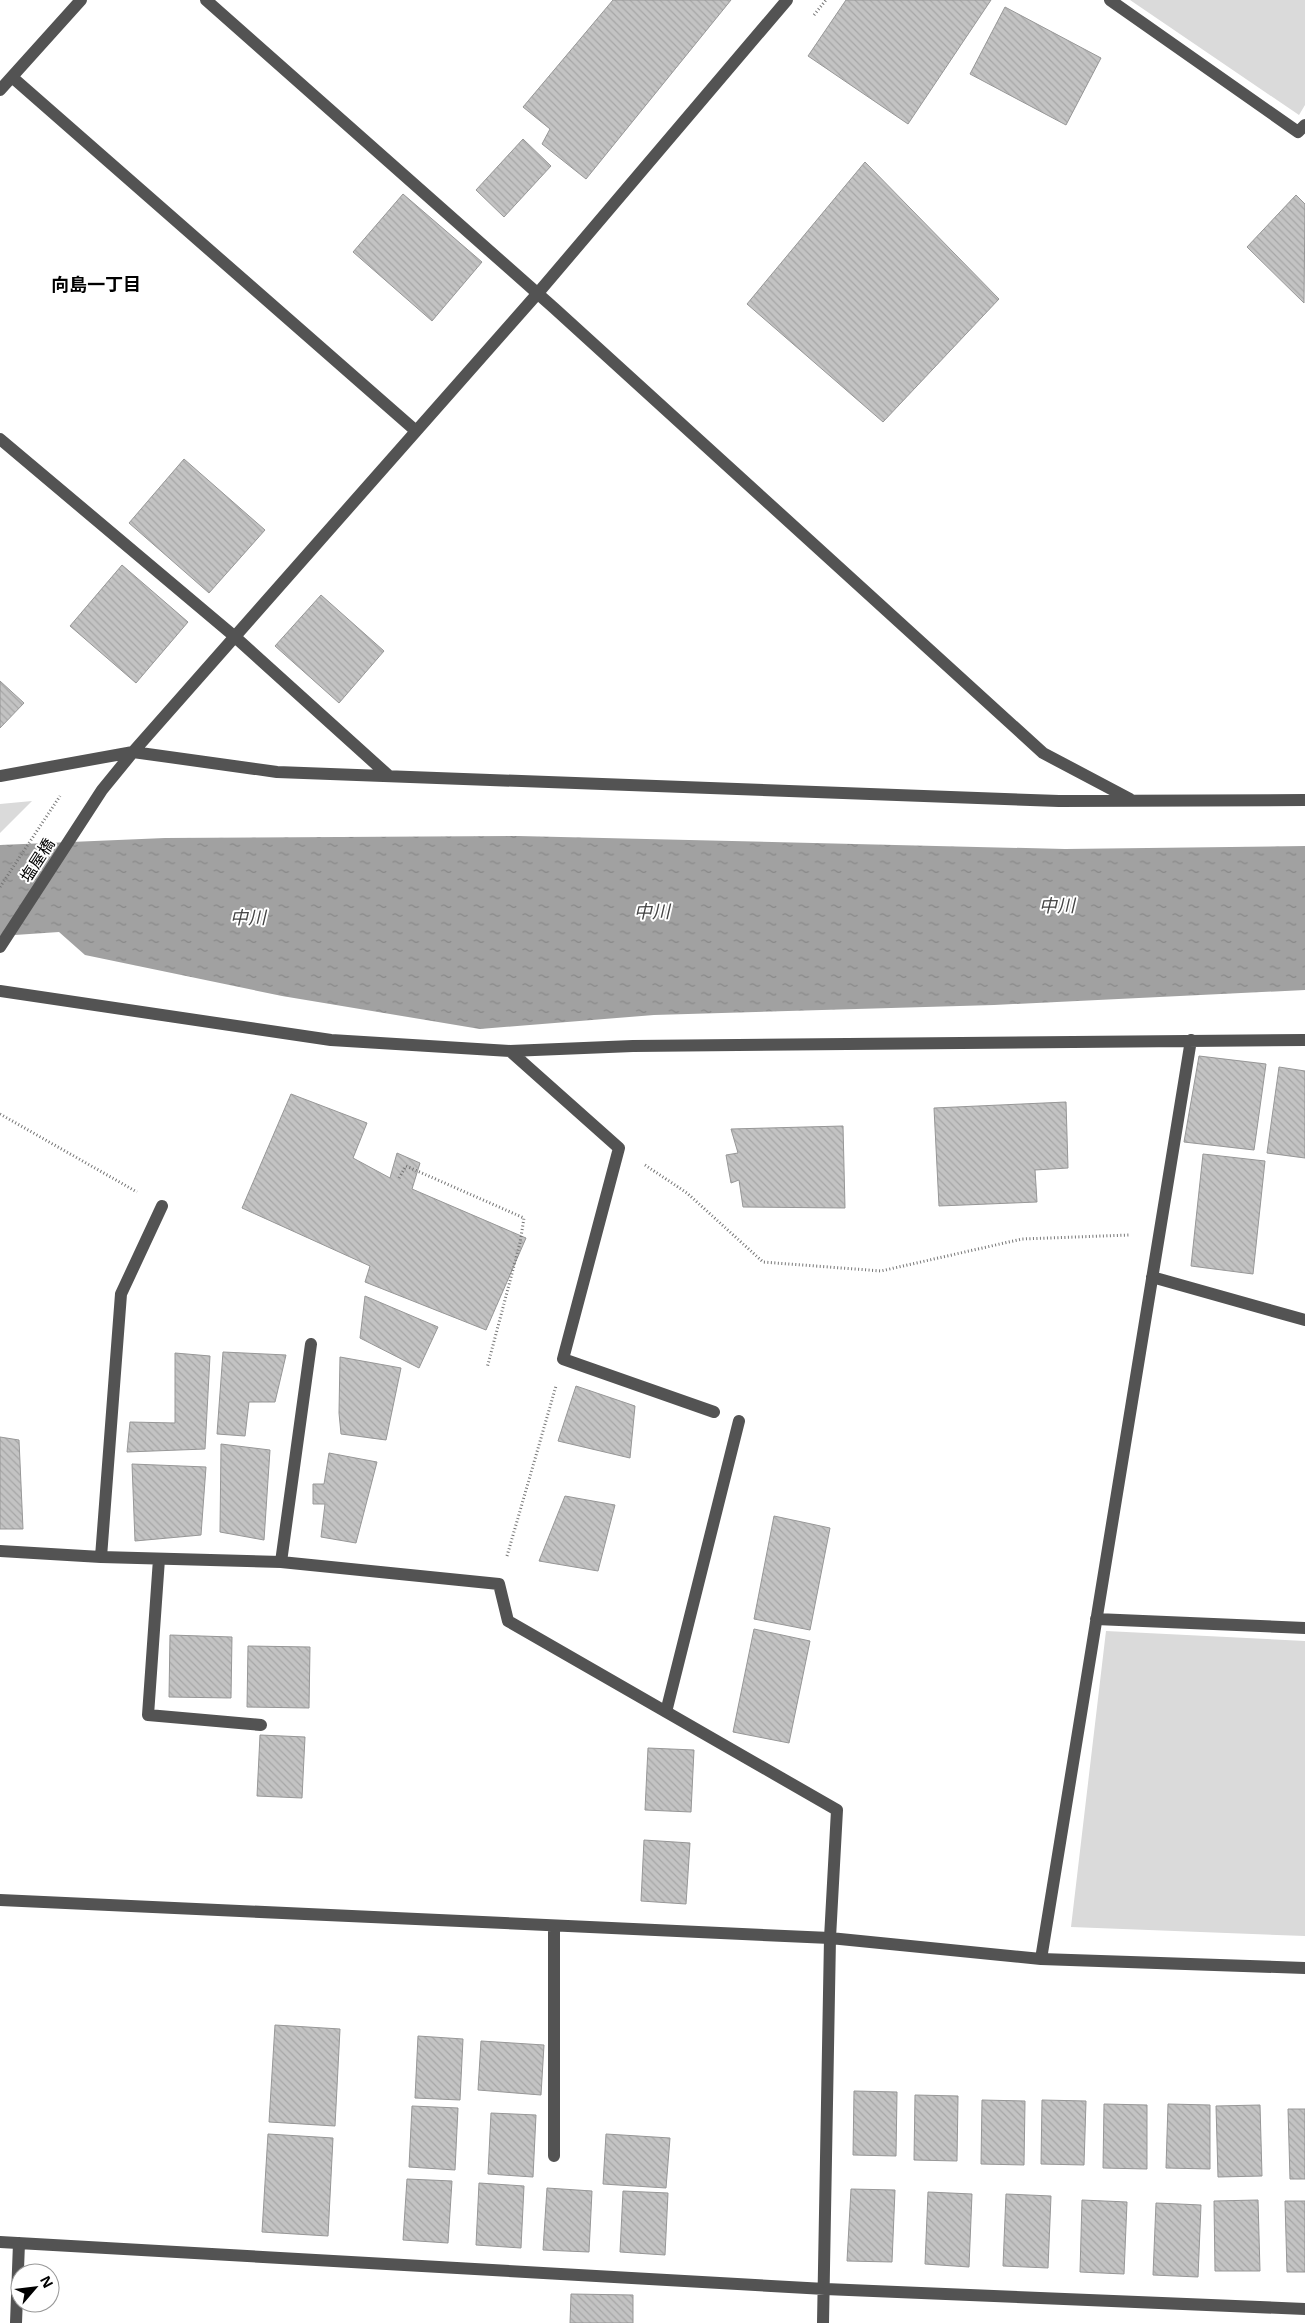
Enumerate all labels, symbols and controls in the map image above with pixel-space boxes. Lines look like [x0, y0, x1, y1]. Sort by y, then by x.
district label: 向島一丁目 [51, 272, 141, 296]
street label: 塩屋橋 [15, 834, 59, 886]
water label: 中川 [1039, 893, 1077, 917]
water label: 中川 [634, 899, 672, 923]
water label: 中川 [230, 905, 268, 929]
north arrow [10, 2263, 60, 2313]
text: N [36, 2272, 58, 2291]

